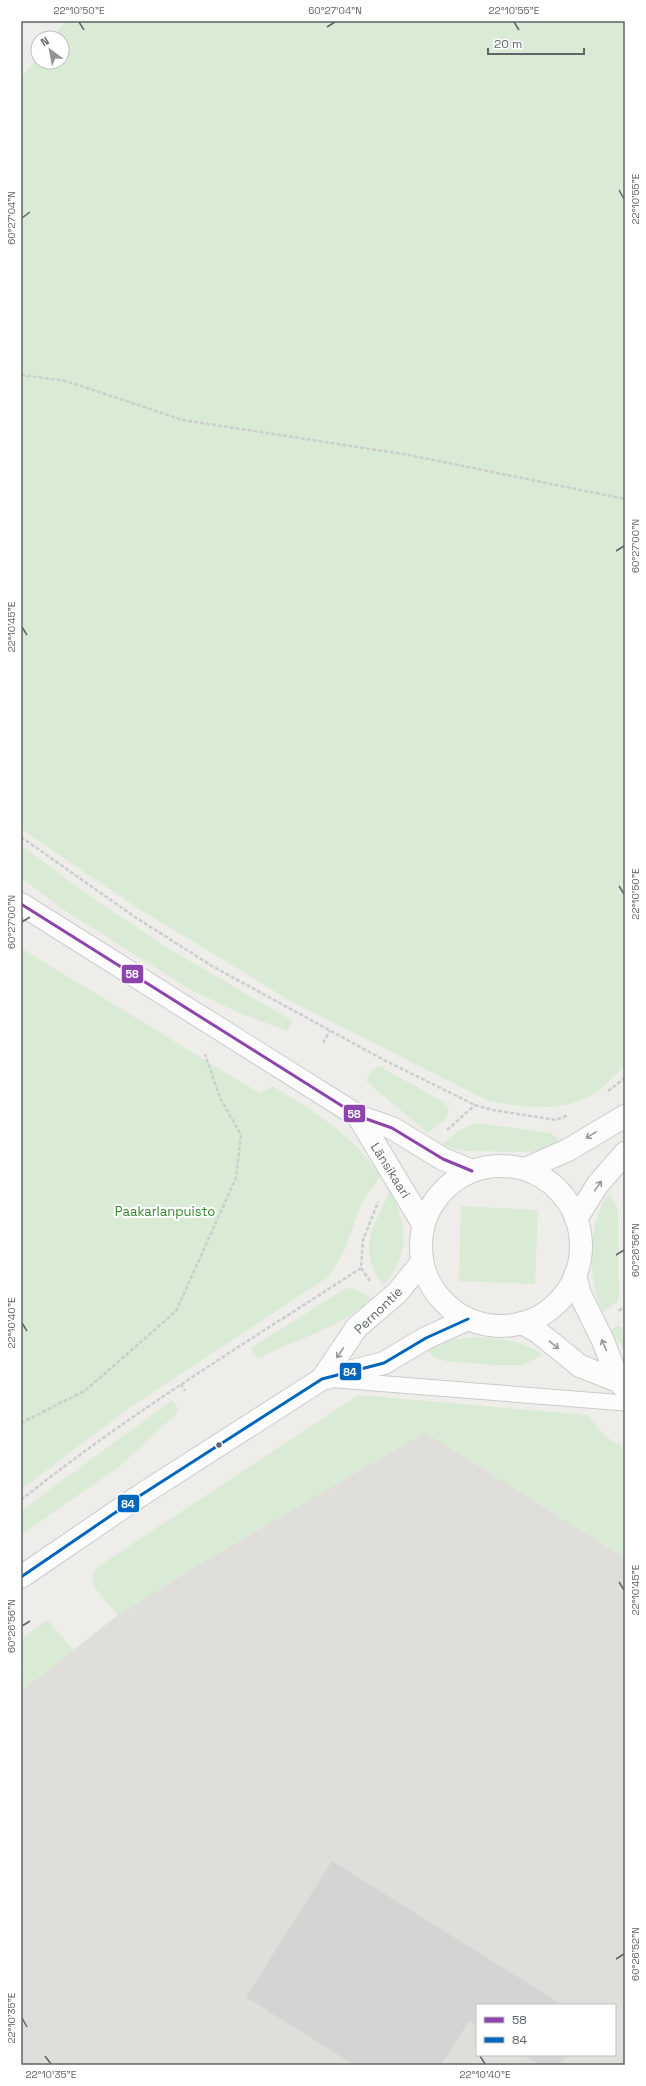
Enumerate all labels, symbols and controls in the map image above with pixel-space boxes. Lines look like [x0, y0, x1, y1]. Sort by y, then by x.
text: 22°10'50"E [53, 4, 105, 17]
text: 60°27'04"N [308, 4, 362, 17]
text: 22°10'55"E [489, 4, 540, 17]
north arrow [30, 30, 70, 70]
scale bar [488, 30, 584, 56]
text: N [38, 34, 52, 49]
text: 20 m [494, 36, 522, 52]
text: 22°10'55"E [629, 173, 642, 224]
text: 60°27'04"N [5, 191, 18, 245]
text: 60°27'00"N [629, 519, 642, 573]
text: 22°10'45"E [5, 601, 18, 652]
text: 22°10'50"E [629, 868, 642, 920]
text: 60°27'00"N [5, 895, 18, 949]
line badge: 58 [121, 964, 144, 984]
text: 58 [125, 967, 139, 981]
line badge: 58 [343, 1104, 366, 1123]
text: 58 [347, 1107, 361, 1121]
one-way arrow [586, 1131, 597, 1139]
street label: Länsikaari [367, 1139, 414, 1201]
one-way arrow [594, 1181, 602, 1192]
park label: Paakarlanpuisto [115, 1203, 215, 1220]
text: 60°26'56"N [629, 1223, 642, 1277]
street label: Pernontie [351, 1283, 406, 1338]
text: 22°10'40"E [5, 1297, 18, 1349]
one-way arrow [600, 1339, 608, 1351]
one-way arrow [548, 1341, 559, 1350]
one-way arrow [336, 1347, 344, 1358]
line badge: 84 [339, 1362, 362, 1381]
text: 84 [343, 1365, 357, 1379]
unlabelled marker [214, 1440, 224, 1450]
line badge: 84 [117, 1494, 140, 1513]
text: 84 [121, 1497, 135, 1511]
text: 22°10'45"E [629, 1564, 642, 1615]
text: 60°26'56"N [5, 1599, 18, 1653]
text: 60°26'52"N [629, 1927, 642, 1981]
text: 22°10'35"E [5, 1992, 18, 2043]
legend [476, 2004, 616, 2056]
text: 58 [512, 2012, 527, 2028]
text: 84 [512, 2032, 527, 2048]
text: 22°10'35"E [26, 2068, 77, 2081]
text: 22°10'40"E [459, 2068, 511, 2081]

